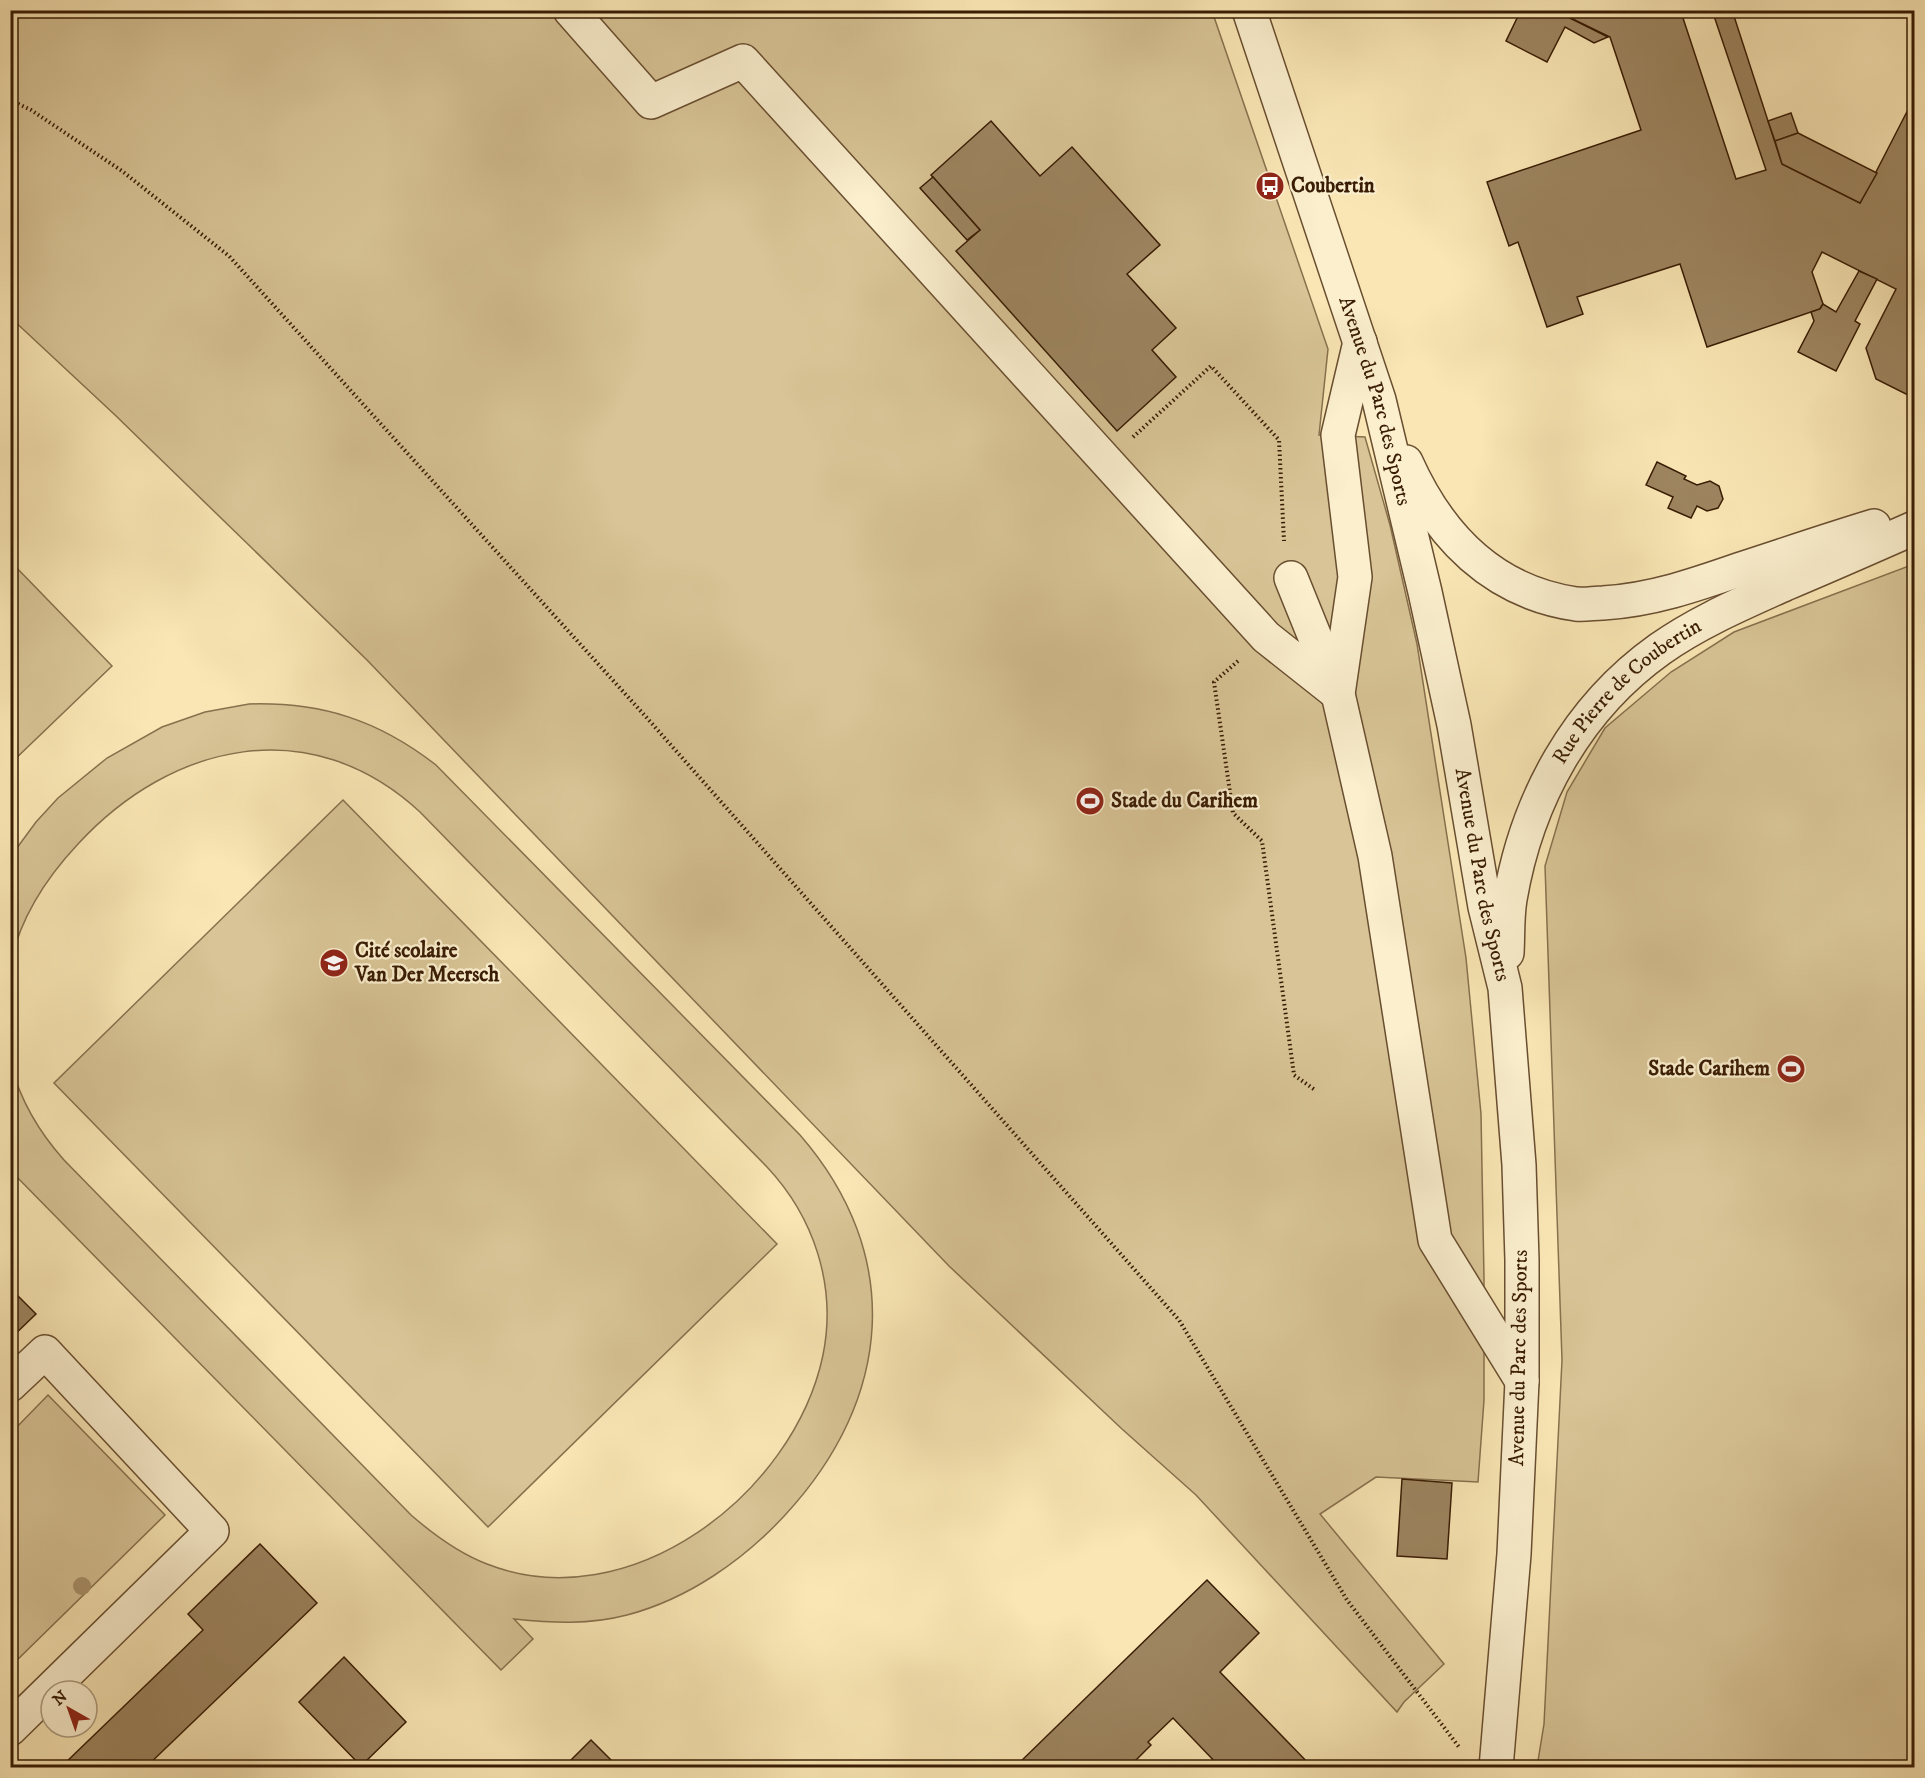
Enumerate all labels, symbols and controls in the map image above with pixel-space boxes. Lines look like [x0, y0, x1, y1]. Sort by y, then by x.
bus stop icon: Coubertin [1254, 170, 1286, 202]
place label: Coubertin [1291, 173, 1376, 199]
street label: Avenue du Parc des Sports [1332, 293, 1417, 508]
street label: Rue Pierre de Coubertin [1547, 613, 1706, 769]
street label: Avenue du Parc des Sports [1449, 766, 1516, 984]
sports icon: Stade du Carihem [1074, 785, 1106, 817]
place label: Stade du Carihem [1111, 788, 1258, 814]
place label: Cité scolaire Van Der Meersch [354, 938, 500, 988]
school or university icon: Cité scolaire Van Der Meersch [318, 947, 350, 979]
sports icon: Stade Carihem [1775, 1053, 1807, 1085]
place label: Stade Carihem [1648, 1056, 1770, 1082]
street label: Avenue du Parc des Sports [1504, 1250, 1534, 1466]
north arrow [39, 1679, 99, 1739]
text: N [49, 1686, 71, 1710]

